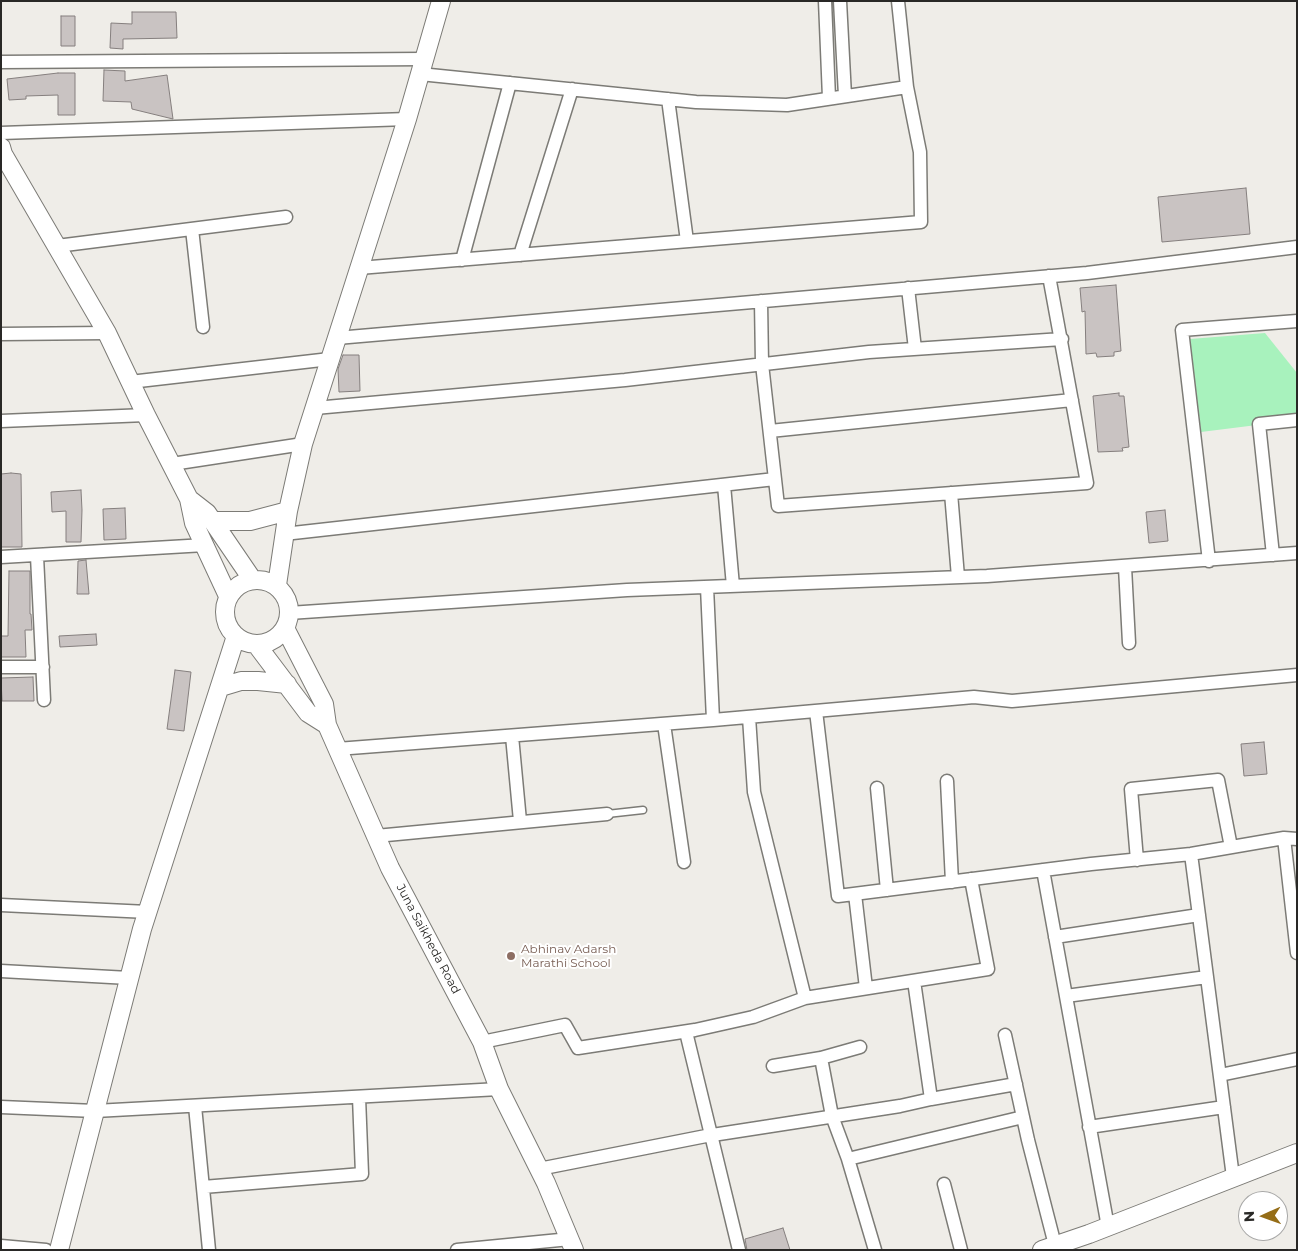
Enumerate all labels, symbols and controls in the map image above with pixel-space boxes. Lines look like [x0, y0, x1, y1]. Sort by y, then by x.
street label: Juna Saikheda Road [393, 882, 463, 996]
place label: Abhinav Adarsh Marathi School [521, 942, 616, 970]
marker: Abhinav Adarsh Marathi School [505, 950, 517, 962]
north arrow [1238, 1191, 1288, 1241]
text: N [1240, 1211, 1258, 1222]

